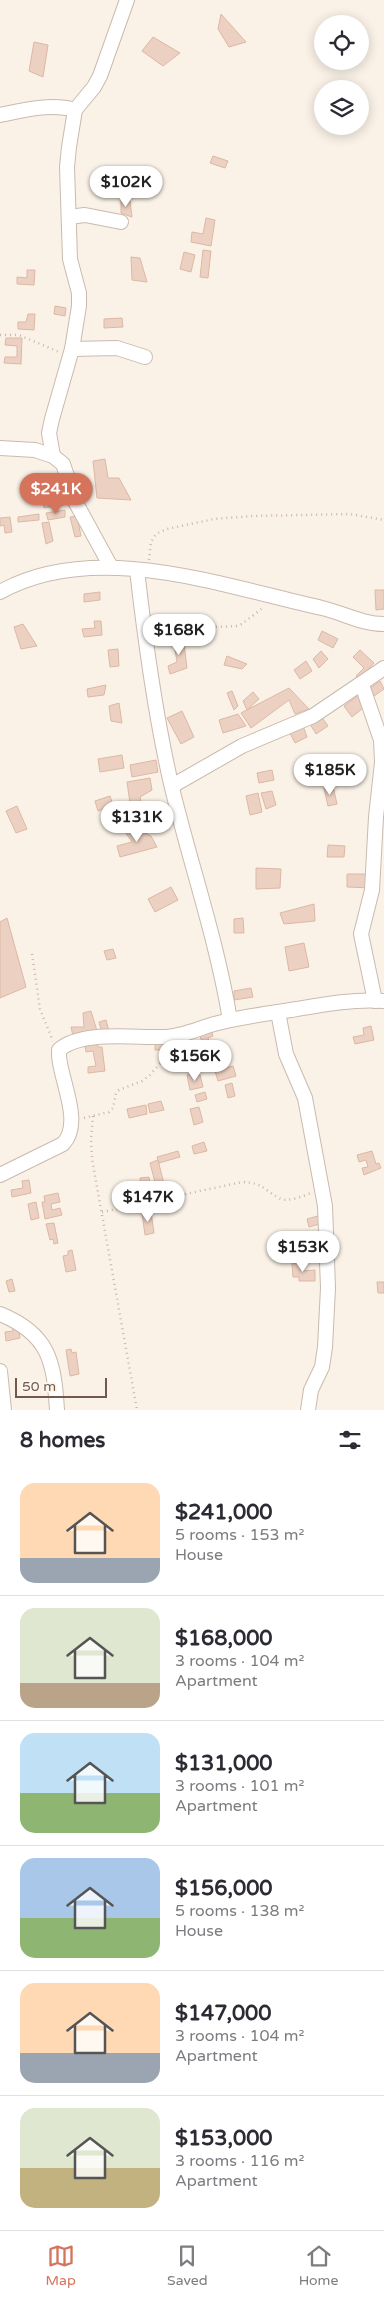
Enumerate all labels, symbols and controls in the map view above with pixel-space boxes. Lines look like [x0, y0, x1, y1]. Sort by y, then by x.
map controls [314, 15, 369, 135]
button: locate [314, 15, 369, 70]
button: layers [314, 80, 369, 135]
pin: $102K [91, 166, 161, 208]
text: $102K [101, 172, 151, 192]
pin: $241K [21, 472, 91, 515]
text: $241K [31, 479, 81, 499]
pin: $168K [144, 614, 214, 656]
text: $168K [154, 620, 204, 640]
pin: $185K [295, 754, 365, 796]
text: $185K [305, 760, 355, 780]
pin: $131K [102, 800, 172, 843]
text: $131K [112, 807, 162, 827]
pin: $156K [160, 1040, 230, 1082]
text: $156K [170, 1046, 220, 1066]
pin: $147K [113, 1180, 183, 1223]
text: $147K [123, 1187, 173, 1207]
pin: $153K [268, 1230, 338, 1273]
text: $153K [278, 1237, 328, 1257]
scale bar [15, 1375, 108, 1398]
text: 50 m [22, 1378, 56, 1395]
icon: filters [336, 1426, 364, 1454]
text: 8 homes [20, 1428, 105, 1453]
text: $241,000 [175, 1500, 273, 1525]
icon: home [60, 1503, 120, 1563]
text: 5 rooms · 153 m² [175, 1525, 304, 1545]
text: House [175, 1545, 223, 1565]
text: $168,000 [175, 1626, 273, 1651]
icon: home [60, 1628, 120, 1688]
text: 3 rooms · 104 m² [175, 1651, 304, 1671]
text: Apartment [175, 1671, 258, 1691]
text: $131,000 [175, 1751, 273, 1776]
icon: home [60, 1753, 120, 1813]
text: 3 rooms · 101 m² [175, 1776, 304, 1796]
text: Apartment [175, 1796, 258, 1816]
text: $156,000 [175, 1876, 273, 1901]
icon: home [60, 1878, 120, 1938]
text: 5 rooms · 138 m² [175, 1901, 304, 1921]
text: House [175, 1921, 223, 1941]
text: $147,000 [175, 2001, 271, 2026]
icon: home [60, 2003, 120, 2063]
text: 3 rooms · 104 m² [175, 2026, 304, 2046]
text: Apartment [175, 2046, 258, 2066]
text: $153,000 [175, 2126, 273, 2151]
icon: home [60, 2128, 120, 2188]
text: 3 rooms · 116 m² [175, 2151, 304, 2171]
text: Apartment [175, 2171, 258, 2191]
tab: Map [46, 2242, 76, 2289]
tab: Saved [167, 2242, 207, 2289]
tab: Home [299, 2242, 338, 2289]

